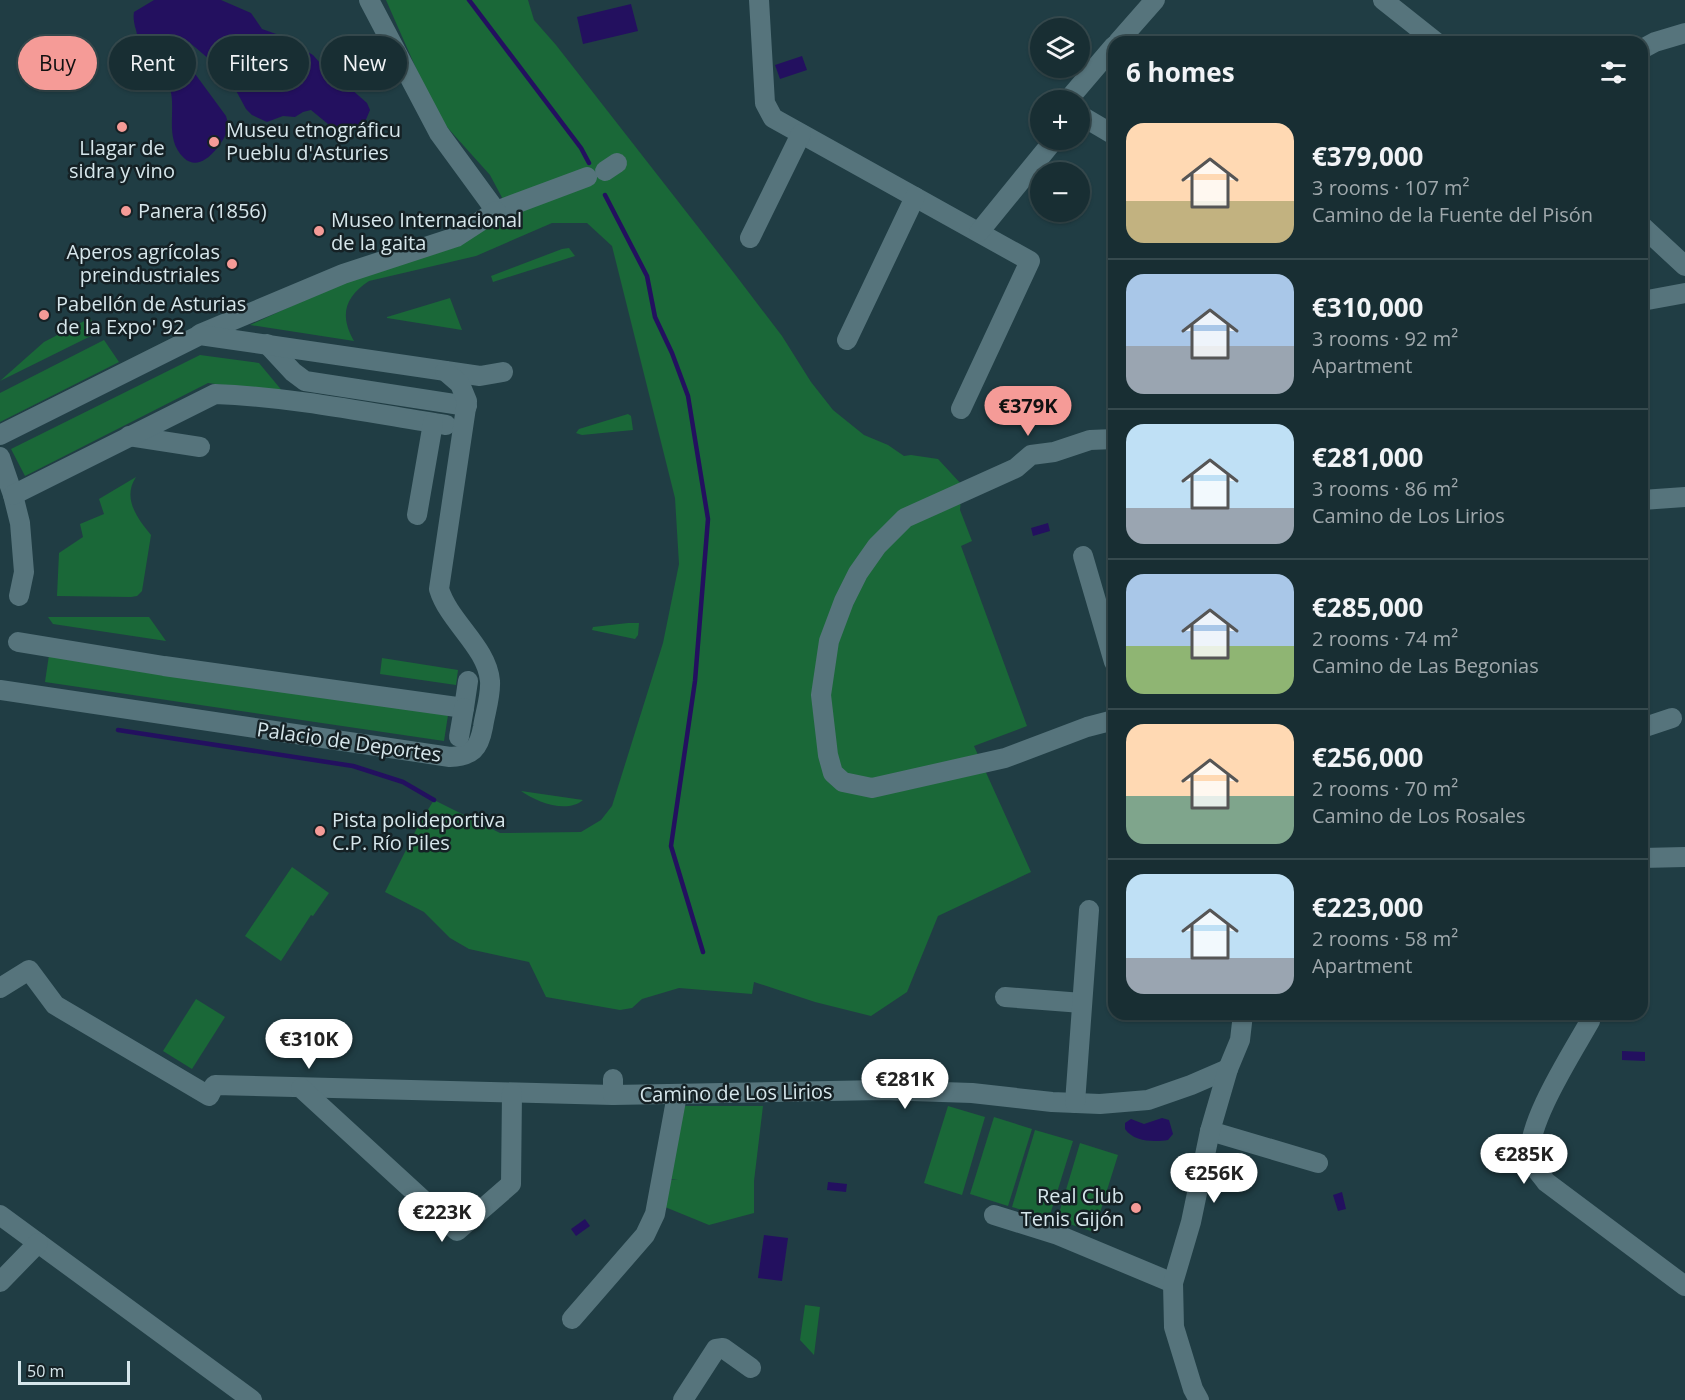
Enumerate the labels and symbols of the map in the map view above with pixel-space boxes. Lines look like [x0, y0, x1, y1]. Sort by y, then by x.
place label: Museu etnográficu Pueblu d'Asturies [226, 116, 401, 166]
marker: Llagar de sidra y vino [115, 120, 129, 134]
place label: Llagar de sidra y vino [69, 134, 175, 184]
marker: Museu etnográficu Pueblu d'Asturies [207, 135, 221, 149]
place label: Panera (1856) [138, 197, 267, 224]
marker: Panera (1856) [119, 204, 133, 218]
place label: Museo Internacional de la gaita [331, 206, 522, 256]
marker: Museo Internacional de la gaita [312, 224, 326, 238]
place label: Aperos agrícolas preindustriales [66, 238, 220, 288]
marker: Aperos agrícolas preindustriales [225, 257, 239, 271]
place label: Pabellón de Asturias de la Expo' 92 [56, 290, 246, 340]
marker: Pabellón de Asturias de la Expo' 92 [37, 308, 51, 322]
pin: €379K [986, 386, 1070, 437]
street label: Palacio de Deportes [255, 715, 443, 768]
place label: Pista polideportiva C.P. Río Piles [332, 806, 506, 856]
marker: Pista polideportiva C.P. Río Piles [313, 824, 327, 838]
pin: €310K [267, 1019, 351, 1070]
pin: €281K [863, 1059, 947, 1110]
street label: Camino de Los Lirios [639, 1077, 833, 1108]
pin: €285K [1482, 1134, 1566, 1185]
pin: €256K [1172, 1153, 1256, 1204]
place label: Real Club Tenis Gijón [1021, 1182, 1124, 1232]
pin: €223K [400, 1192, 484, 1243]
marker: Real Club Tenis Gijón [1129, 1201, 1143, 1215]
scale bar [18, 1358, 130, 1386]

